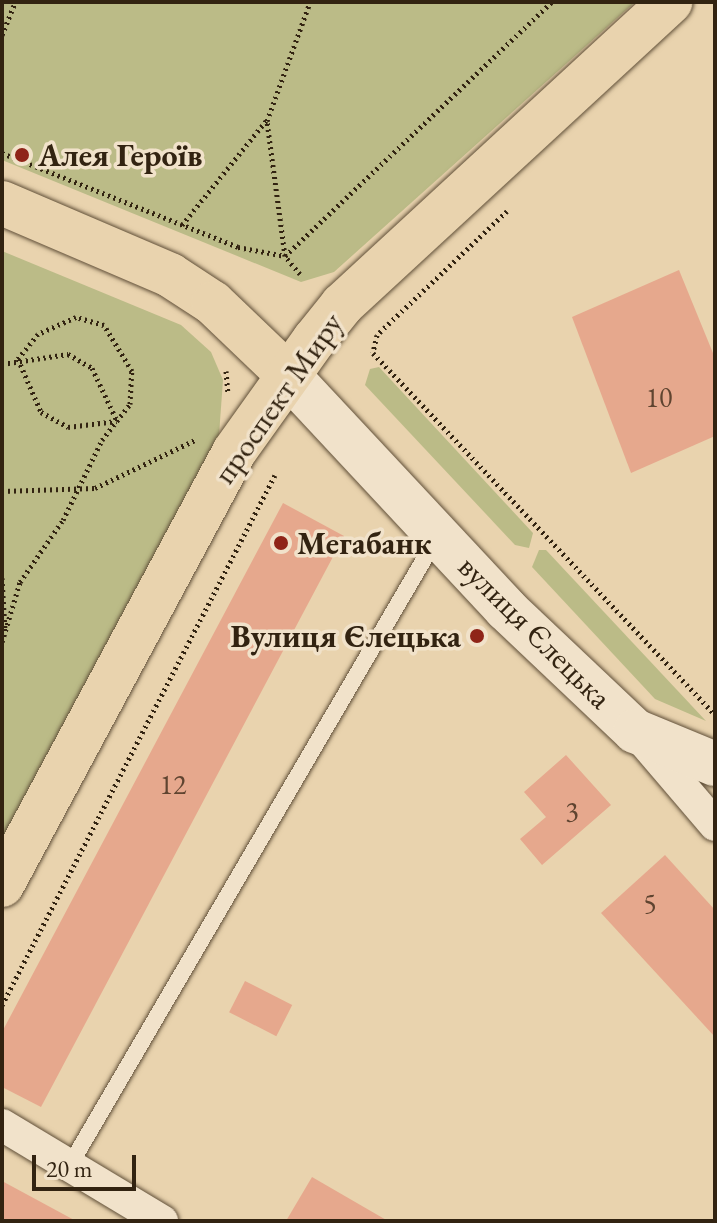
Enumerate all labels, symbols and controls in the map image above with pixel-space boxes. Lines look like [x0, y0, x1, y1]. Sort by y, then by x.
place label: Алея Героїв [38, 136, 202, 174]
marker: Алея Героїв [13, 146, 31, 164]
street label: проспект Миру [205, 305, 351, 491]
house number: 10 [646, 380, 672, 414]
place label: Мегабанк [297, 524, 432, 562]
marker: Мегабанк [272, 534, 290, 552]
street label: вулиця Єлецька [450, 547, 620, 717]
place label: Вулиця Єлецька [230, 617, 461, 655]
marker: Вулиця Єлецька [468, 627, 486, 645]
house number: 12 [160, 767, 186, 801]
house number: 3 [565, 794, 579, 828]
house number: 5 [643, 886, 657, 920]
scale bar [36, 1139, 140, 1189]
text: 20 m [46, 1153, 93, 1184]

